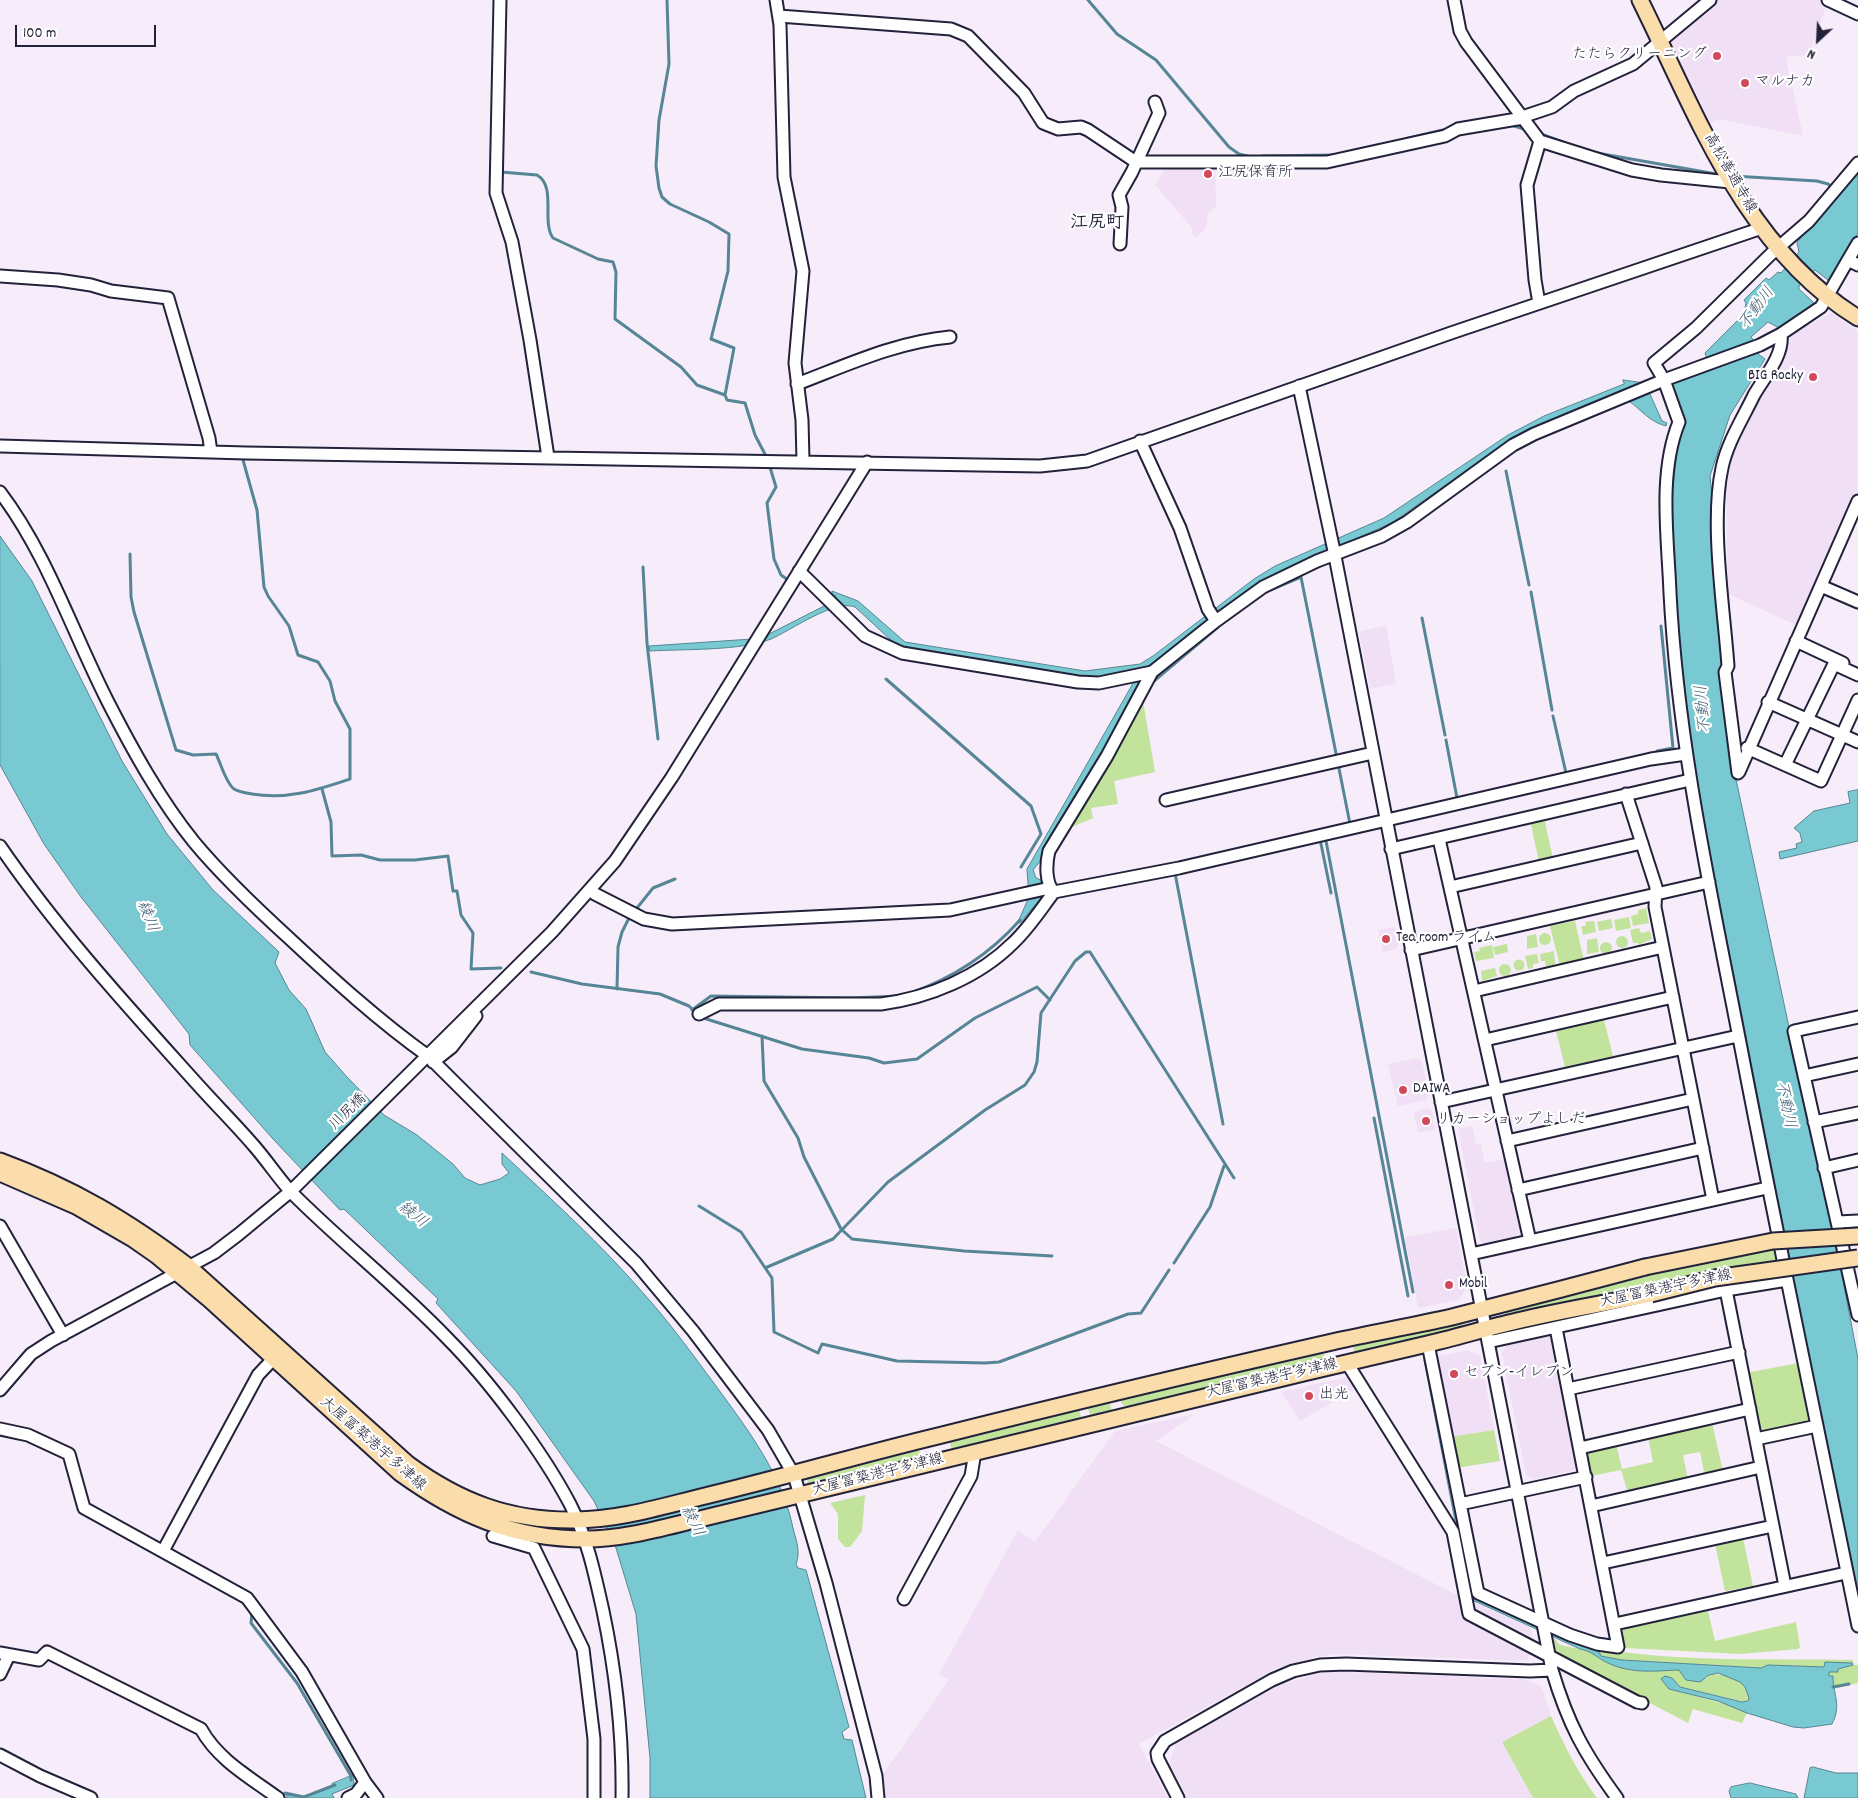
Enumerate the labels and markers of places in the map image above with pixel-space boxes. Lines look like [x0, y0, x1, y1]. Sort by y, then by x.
place label: たたらクリーニング [1572, 47, 1707, 65]
marker: たたらクリーニング [1711, 50, 1723, 62]
place label: マルナカ [1755, 74, 1815, 92]
marker: マルナカ [1739, 77, 1751, 89]
place label: 江尻保育所 [1218, 165, 1293, 183]
marker: 江尻保育所 [1202, 168, 1214, 180]
place label: BIG Rocky [1748, 368, 1803, 386]
marker: BIG Rocky [1807, 371, 1819, 383]
place label: Tea room ライム [1396, 930, 1497, 948]
marker: Tea room ライム [1380, 933, 1392, 945]
place label: DAIWA [1413, 1081, 1450, 1099]
marker: DAIWA [1397, 1084, 1409, 1096]
place label: リカーショップよしだ [1436, 1112, 1586, 1130]
marker: リカーショップよしだ [1420, 1115, 1432, 1127]
place label: Mobil [1459, 1276, 1487, 1294]
marker: Mobil [1443, 1279, 1455, 1291]
place label: セブン-イレブン [1464, 1365, 1574, 1383]
marker: セブン-イレブン [1448, 1368, 1460, 1380]
place label: 出光 [1319, 1387, 1349, 1405]
marker: 出光 [1303, 1390, 1315, 1402]

